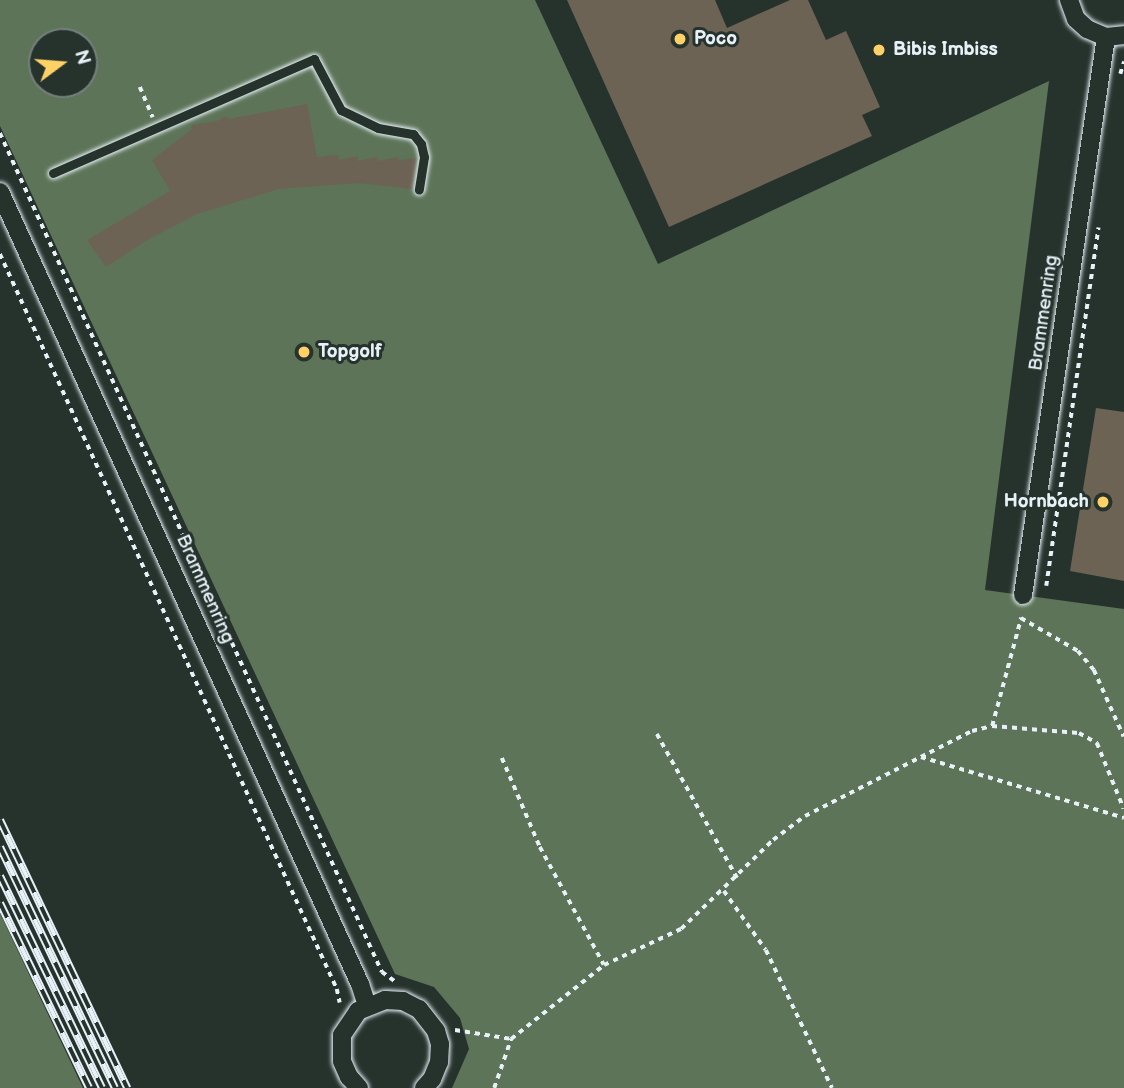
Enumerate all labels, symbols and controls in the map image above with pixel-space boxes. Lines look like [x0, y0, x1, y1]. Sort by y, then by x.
north arrow [28, 28, 98, 98]
place label: Poco [694, 28, 737, 50]
marker: Poco [672, 31, 688, 47]
place label: Bibis Imbiss [893, 39, 998, 61]
marker: Bibis Imbiss [871, 42, 887, 58]
text: N [69, 48, 95, 68]
street label: Brammenring [1025, 254, 1063, 372]
place label: Topgolf [318, 341, 382, 363]
marker: Topgolf [296, 344, 312, 360]
place label: Hornbach [1004, 491, 1089, 513]
marker: Hornbach [1095, 494, 1111, 510]
street label: Brammenring [171, 531, 239, 647]

